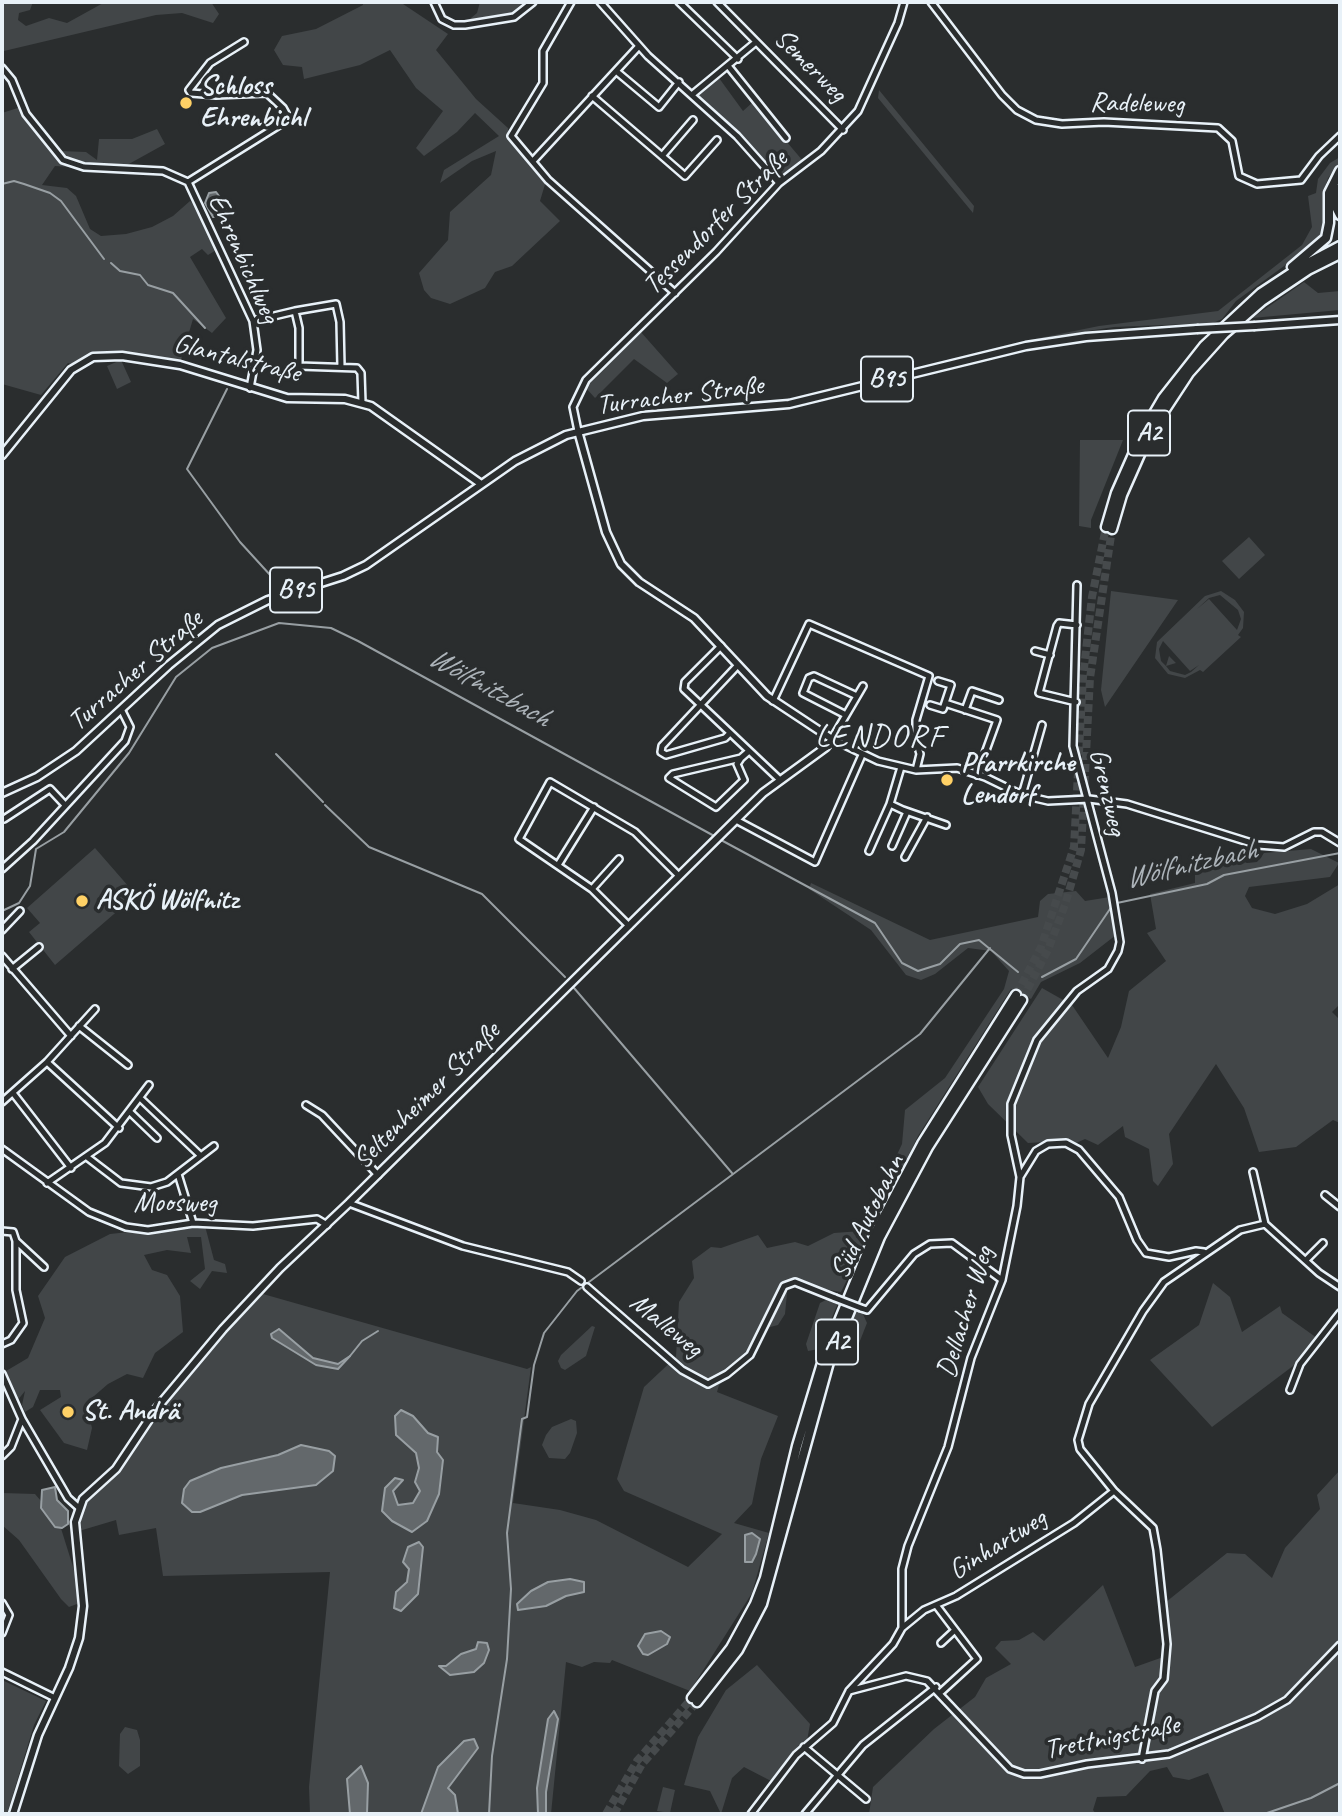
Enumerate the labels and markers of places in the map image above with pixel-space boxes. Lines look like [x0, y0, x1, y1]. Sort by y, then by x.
place label: Schloss Ehrenbichl [200, 70, 306, 136]
marker: Schloss Ehrenbichl [178, 95, 194, 111]
place label: Pfarrkirche Lendorf [961, 747, 1074, 813]
marker: Pfarrkirche Lendorf [939, 772, 955, 788]
place label: ASKÖ Wölfnitz [96, 884, 238, 918]
marker: ASKÖ Wölfnitz [74, 893, 90, 909]
place label: St. Andrä [82, 1395, 178, 1429]
marker: St. Andrä [60, 1404, 76, 1420]

